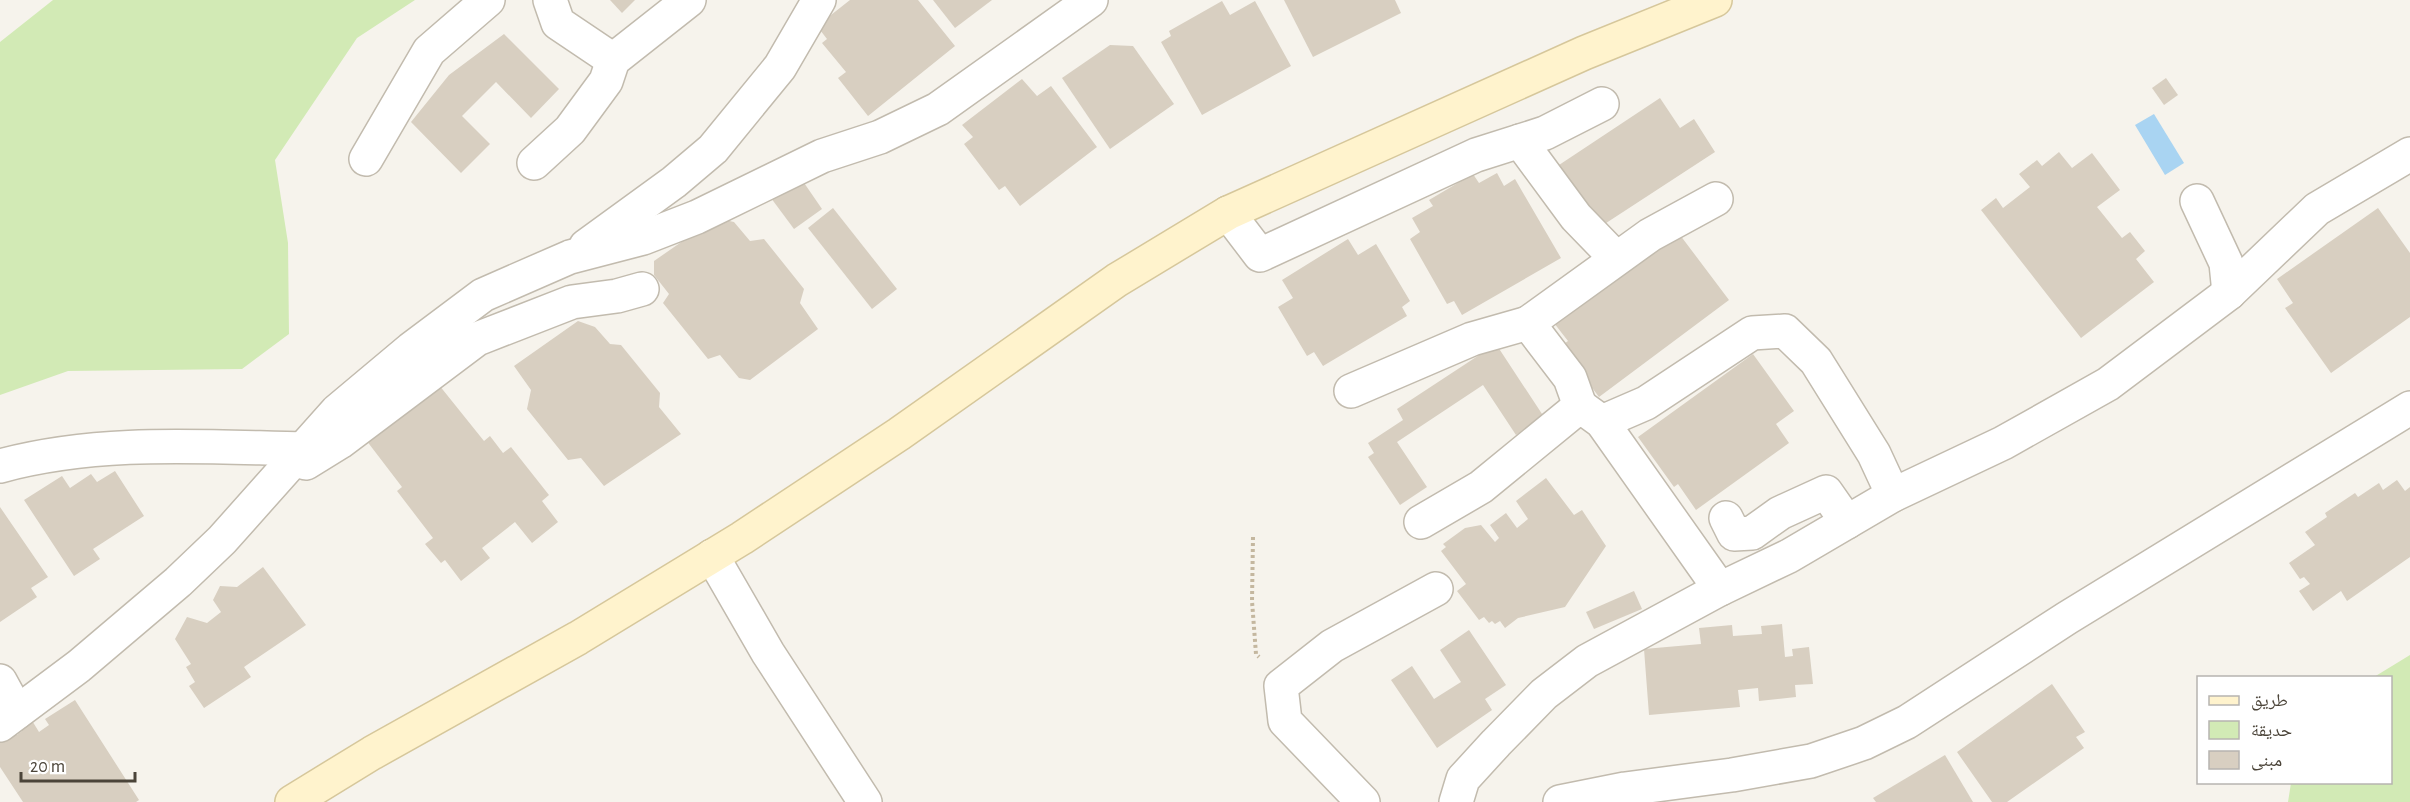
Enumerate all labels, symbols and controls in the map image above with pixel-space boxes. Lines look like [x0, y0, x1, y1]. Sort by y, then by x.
legend [2197, 676, 2392, 784]
text: طريق [2251, 692, 2288, 711]
text: حديقة [2251, 722, 2292, 740]
scale bar [21, 745, 135, 783]
text: مبنى [2251, 752, 2282, 771]
text: 20 m [30, 758, 65, 776]

